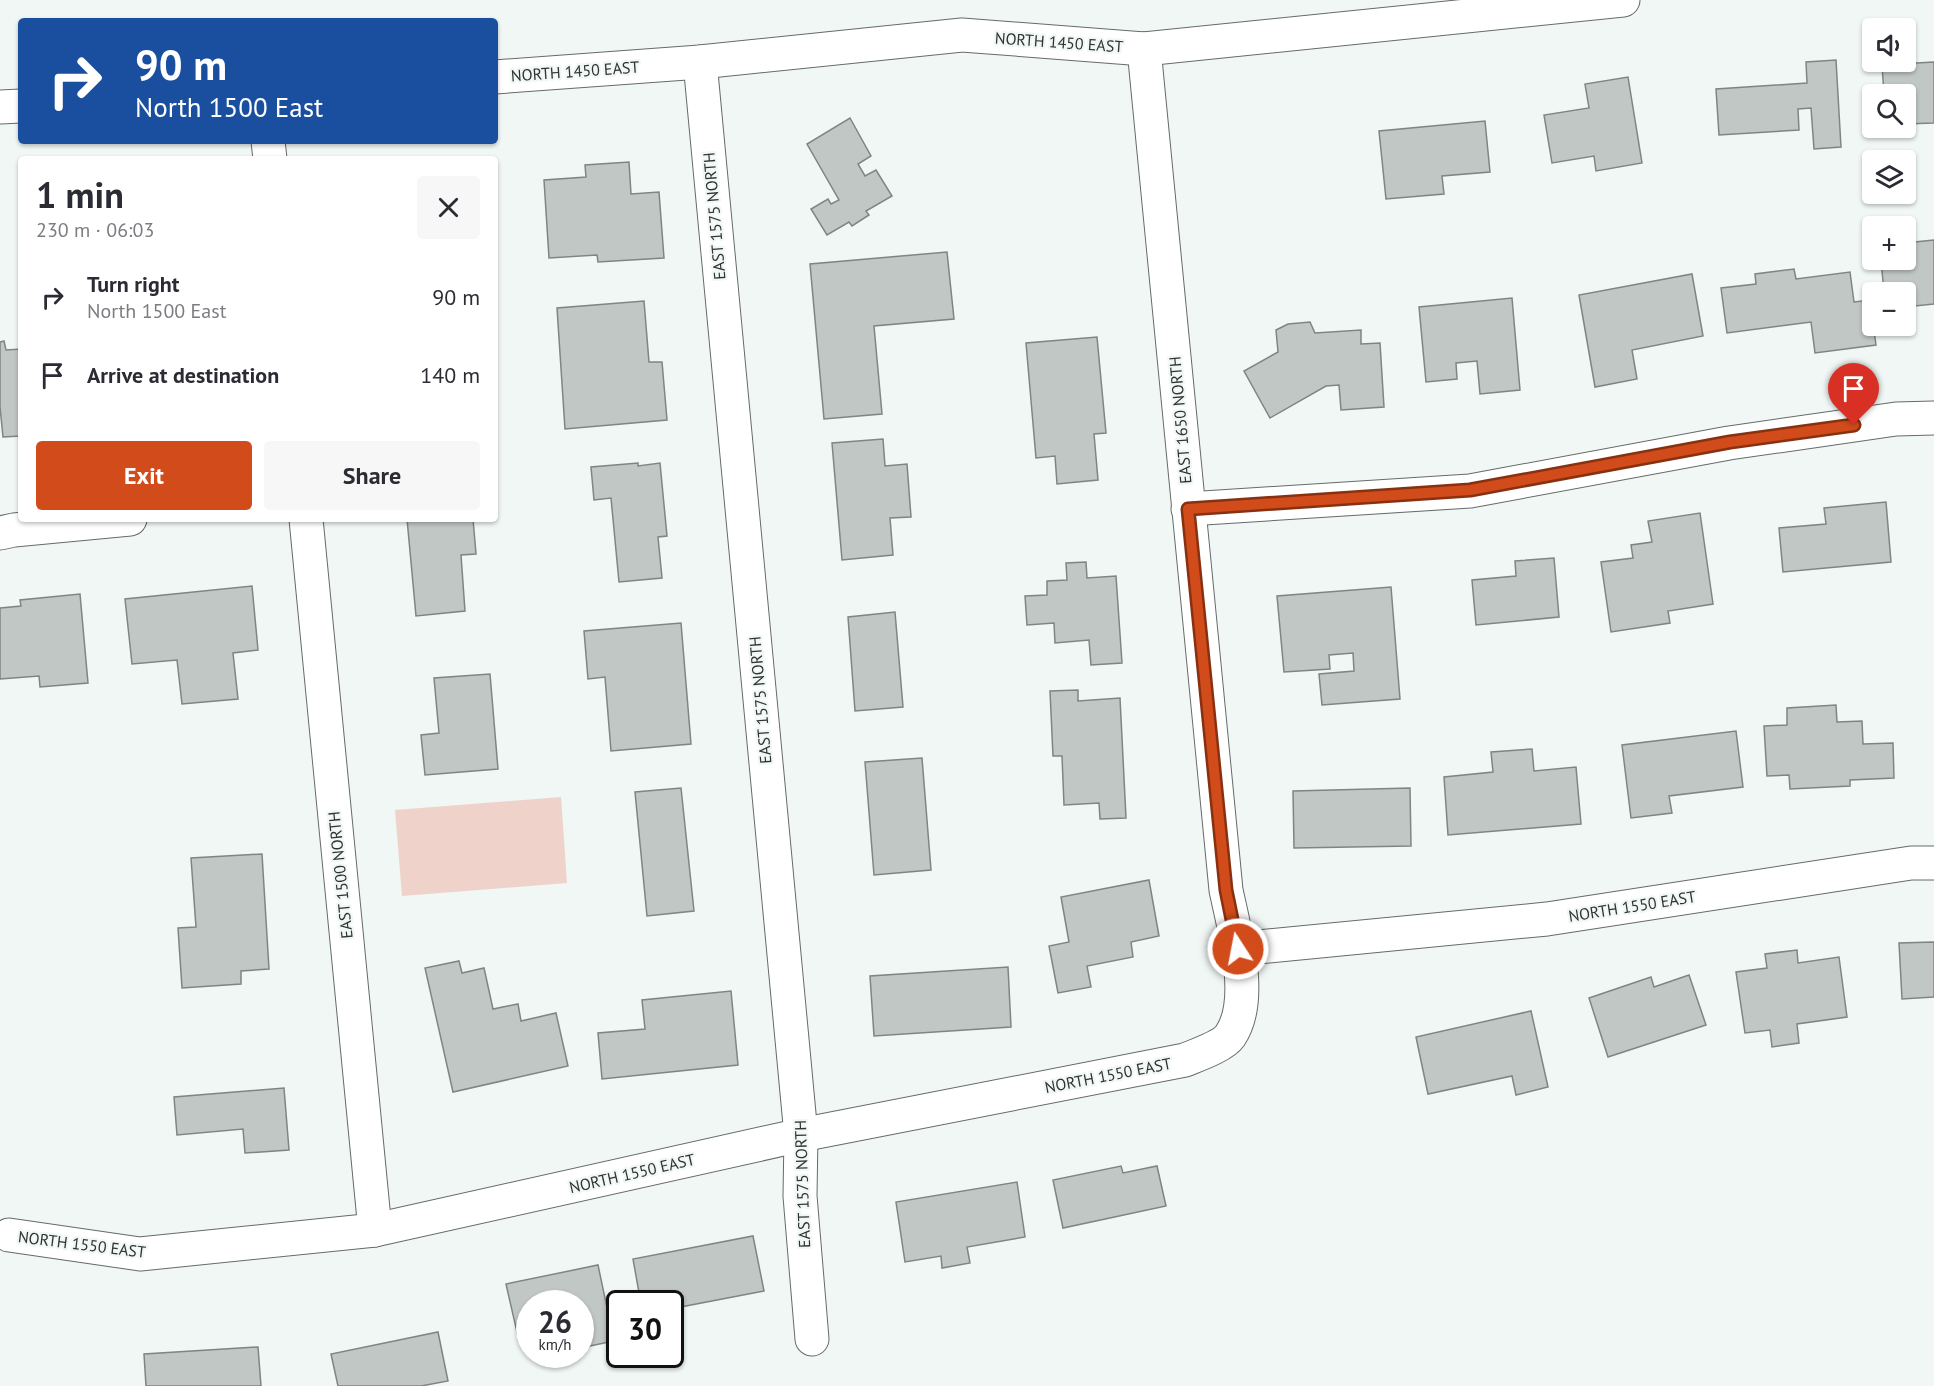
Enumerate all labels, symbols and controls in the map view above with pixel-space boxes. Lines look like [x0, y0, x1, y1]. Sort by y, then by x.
map controls [1862, 18, 1916, 336]
button: sound [1862, 18, 1916, 72]
street label: NORTH 1450 EAST [994, 28, 1124, 56]
text: 90 m [135, 37, 227, 92]
icon: right [36, 42, 114, 120]
street label: NORTH 1450 EAST [510, 57, 640, 85]
button: search [1862, 84, 1916, 138]
text: North 1500 East [135, 90, 323, 124]
button: layers [1862, 150, 1916, 204]
street label: EAST 1575 NORTH [698, 151, 730, 281]
text: 1 min [36, 171, 124, 218]
button: close [417, 176, 480, 239]
button: + [1862, 216, 1916, 270]
text: 230 m · 06:03 [36, 217, 154, 243]
text: Turn right [87, 270, 179, 298]
icon: right [36, 281, 69, 314]
button: − [1862, 282, 1916, 336]
text: 90 m [432, 283, 480, 311]
text: North 1500 East [87, 298, 226, 324]
street label: EAST 1650 NORTH [1164, 355, 1196, 485]
icon: arrive [36, 359, 69, 392]
text: Arrive at destination [87, 361, 279, 389]
text: 140 m [420, 361, 480, 389]
pin [1828, 363, 1879, 425]
icon: arrive [1837, 372, 1870, 405]
button: Exit [36, 441, 252, 510]
button: Share [264, 441, 480, 510]
street label: EAST 1575 NORTH [744, 635, 776, 765]
street label: EAST 1500 NORTH [323, 810, 357, 940]
street label: NORTH 1550 EAST [1567, 886, 1697, 926]
position arrow [1206, 917, 1270, 981]
street label: NORTH 1550 EAST [1043, 1053, 1173, 1097]
street label: EAST 1575 NORTH [790, 1120, 814, 1248]
street label: NORTH 1550 EAST [567, 1149, 697, 1197]
street label: NORTH 1550 EAST [17, 1226, 147, 1262]
speed limit sign: 30 [606, 1290, 684, 1368]
text: 26 [538, 1302, 572, 1341]
text: km/h [539, 1335, 571, 1354]

